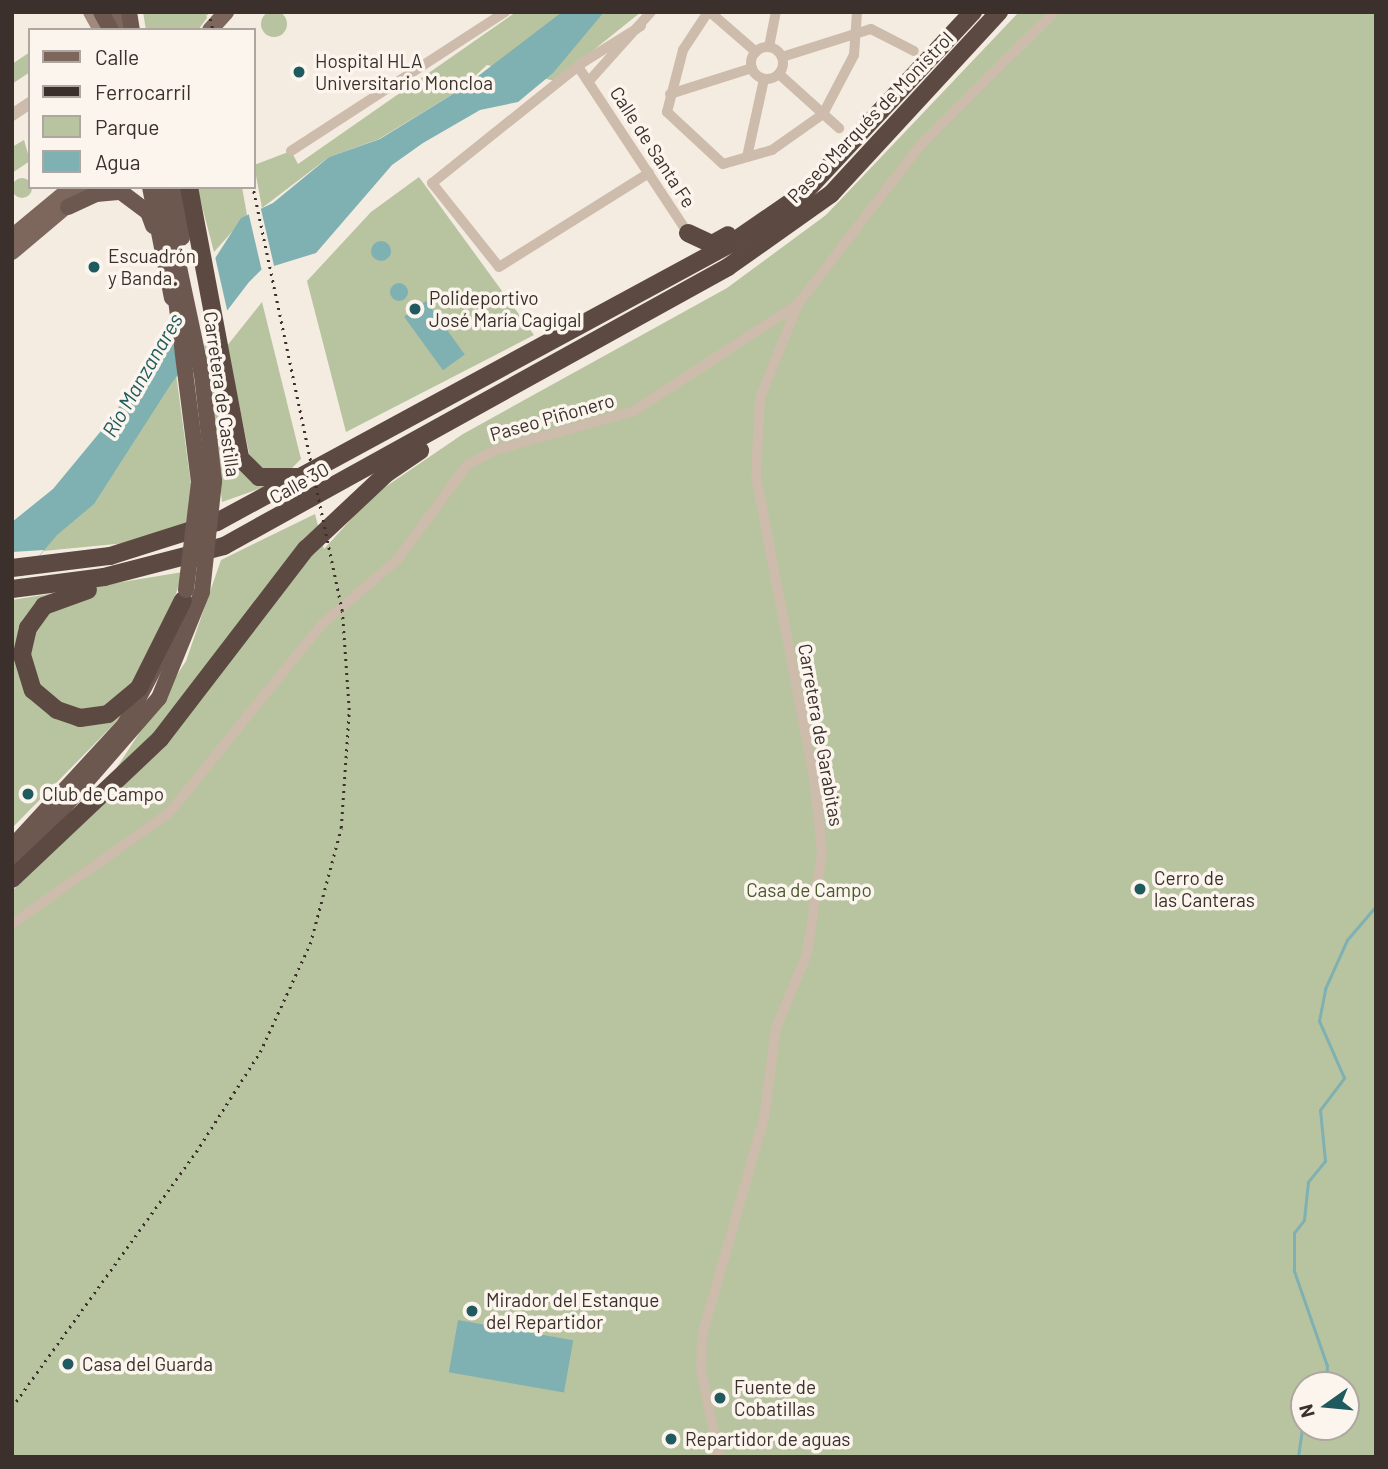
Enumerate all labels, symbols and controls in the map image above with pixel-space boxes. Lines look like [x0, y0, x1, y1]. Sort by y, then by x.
street label: Paseo Marqués de Monistrol [782, 27, 958, 207]
legend [28, 28, 256, 189]
text: Calle [95, 44, 139, 69]
place label: Hospital HLA Universitario Moncloa [315, 50, 493, 94]
marker: Hospital HLA Universitario Moncloa [289, 62, 309, 82]
text: Ferrocarril [95, 79, 191, 104]
street label: Calle de Santa Fe [605, 82, 701, 212]
text: Parque [95, 114, 160, 139]
text: Agua [95, 149, 141, 174]
place label: Escuadrón y Banda. [108, 245, 196, 289]
marker: Escuadrón y Banda. [86, 259, 102, 275]
place label: Polideportivo José María Cagigal [429, 287, 581, 331]
marker: Polideportivo José María Cagigal [407, 301, 423, 317]
water label: Río Manzanares [96, 309, 188, 441]
street label: Carretera de Castilla [199, 310, 245, 478]
street label: Paseo Piñonero [487, 388, 617, 446]
street label: Calle 30 [265, 457, 333, 509]
street label: Carretera de Garabitas [794, 642, 848, 828]
place label: Club de Campo [42, 783, 164, 805]
marker: Club de Campo [20, 786, 36, 802]
place label: Cerro de las Canteras [1154, 867, 1255, 911]
park label: Casa de Campo [746, 879, 872, 901]
marker: Cerro de las Canteras [1132, 881, 1148, 897]
place label: Mirador del Estanque del Repartidor [486, 1289, 659, 1333]
marker: Mirador del Estanque del Repartidor [464, 1303, 480, 1319]
place label: Casa del Guarda [82, 1353, 213, 1375]
marker: Casa del Guarda [60, 1356, 76, 1372]
north arrow [1290, 1371, 1360, 1441]
place label: Fuente de Cobatillas [734, 1376, 816, 1420]
marker: Fuente de Cobatillas [712, 1390, 728, 1406]
text: N [1293, 1402, 1319, 1420]
place label: Repartidor de aguas [685, 1428, 850, 1450]
marker: Repartidor de aguas [663, 1431, 679, 1447]

